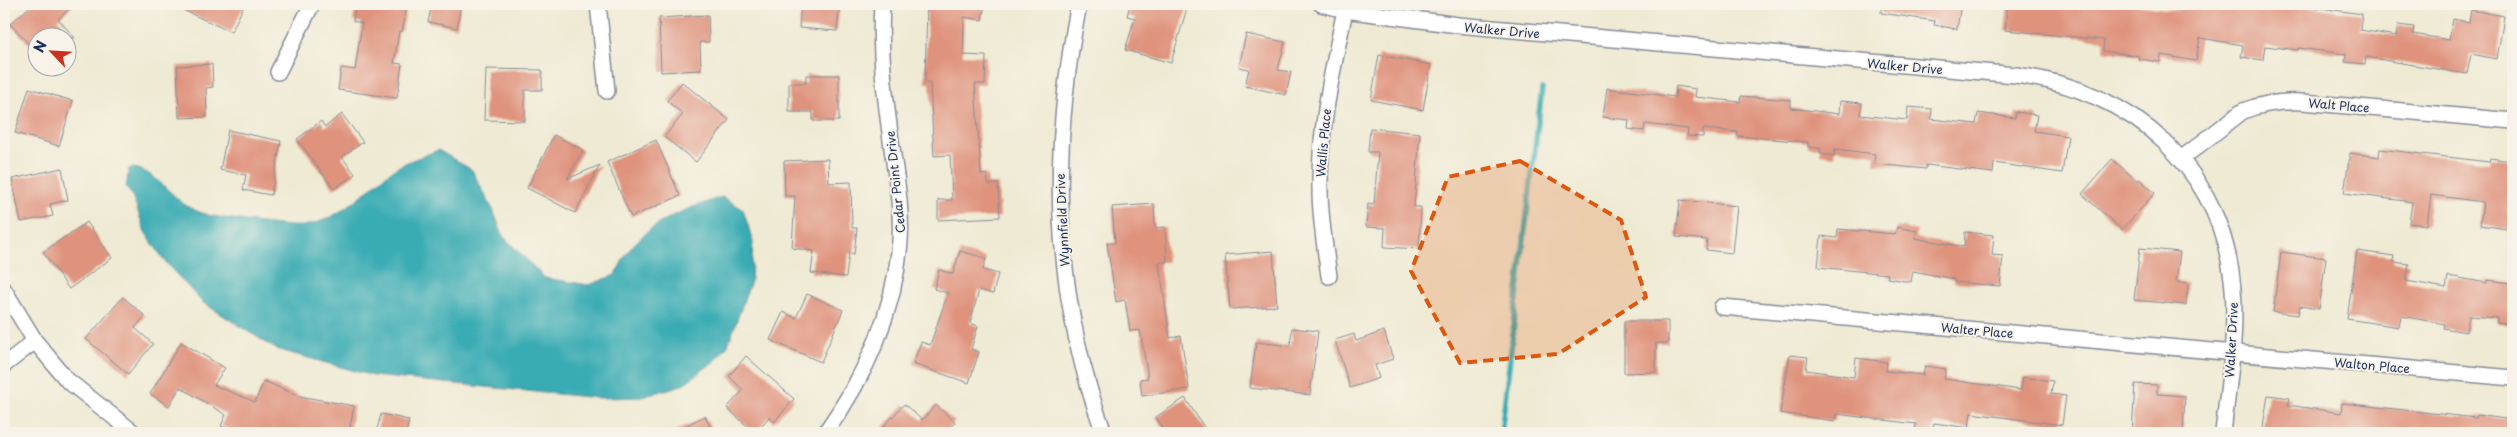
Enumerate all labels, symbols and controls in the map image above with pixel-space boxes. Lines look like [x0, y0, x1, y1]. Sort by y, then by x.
street label: Walker Drive [1463, 18, 1541, 42]
north arrow [28, 28, 78, 78]
text: N [28, 37, 52, 56]
street label: Walker Drive [1866, 54, 1944, 78]
street label: Walt Place [2308, 93, 2370, 117]
street label: Wallis Place [1311, 108, 1335, 178]
street label: Cedar Point Drive [881, 130, 909, 234]
street label: Wynnfield Drive [1051, 173, 1073, 267]
street label: Walker Drive [2220, 302, 2242, 378]
street label: Walter Place [1940, 318, 2014, 342]
street label: Walton Place [2333, 353, 2411, 377]

